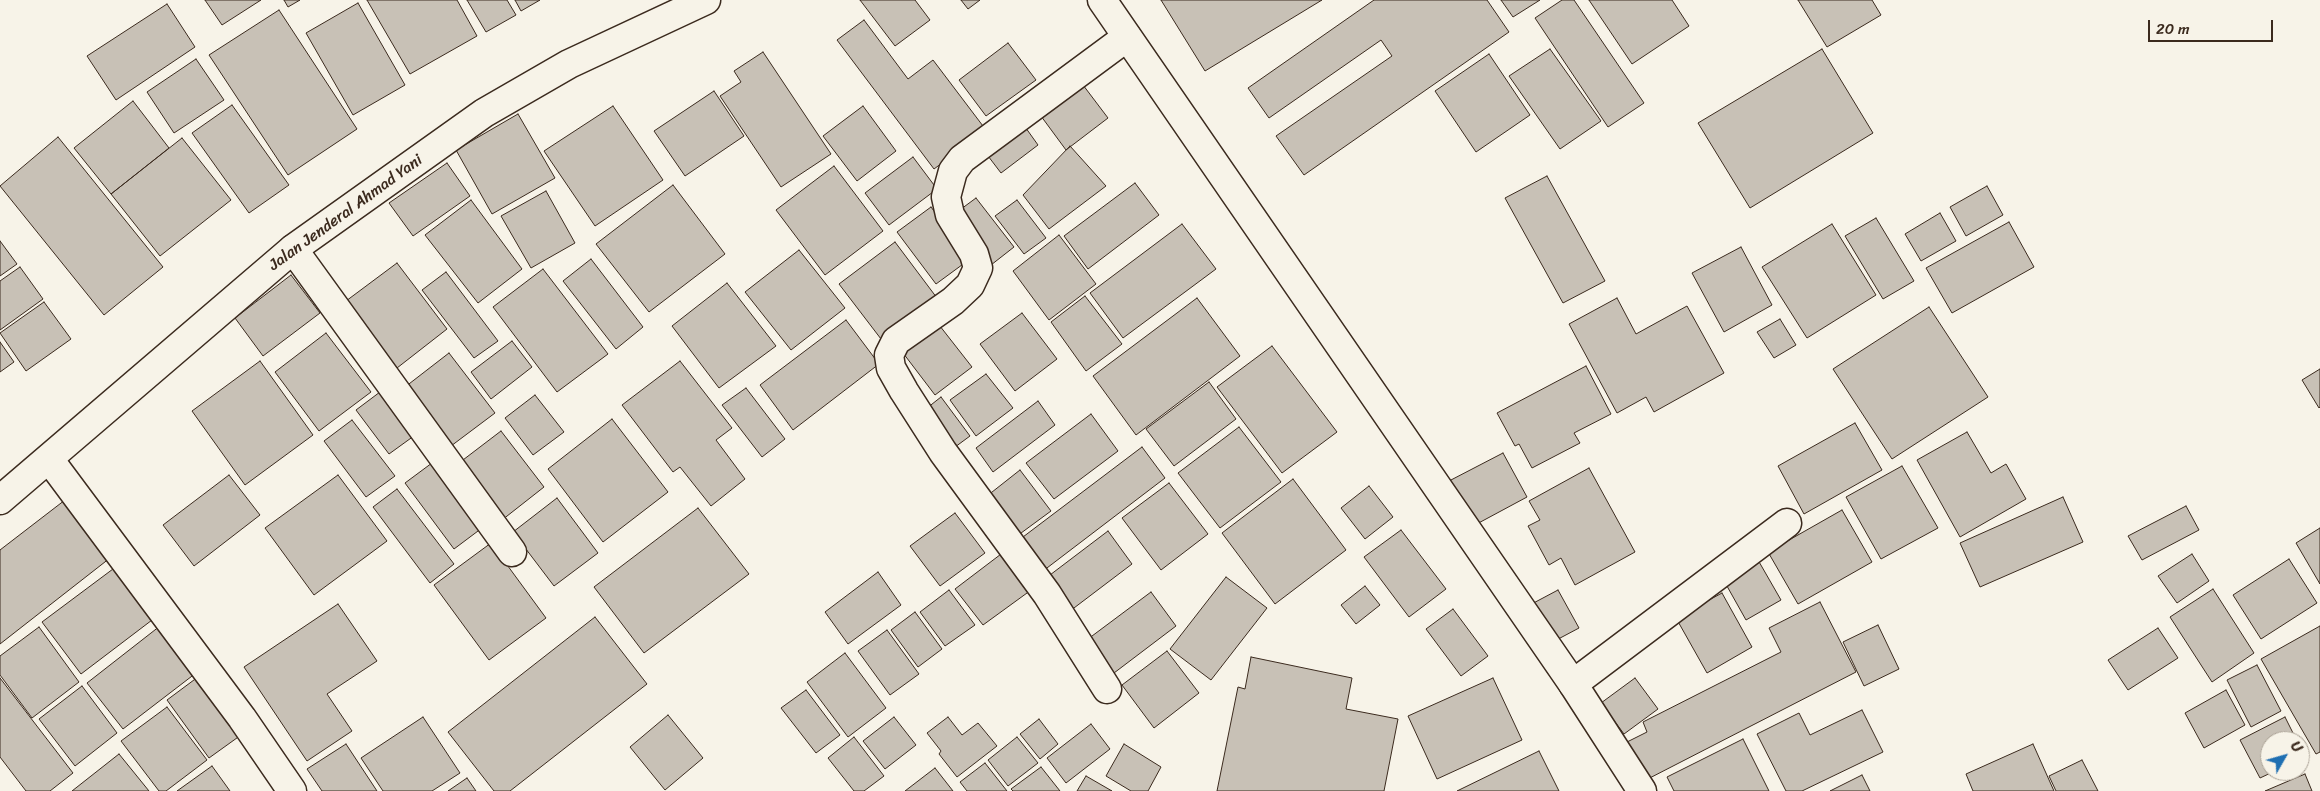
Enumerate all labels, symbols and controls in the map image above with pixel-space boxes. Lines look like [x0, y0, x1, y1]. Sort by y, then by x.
scale bar [2150, 10, 2275, 42]
text: 20 m [2156, 16, 2190, 42]
street label: Jalan Jenderal Ahmad Yani [265, 151, 427, 275]
north arrow [2260, 731, 2310, 781]
text: U [2284, 736, 2309, 758]

